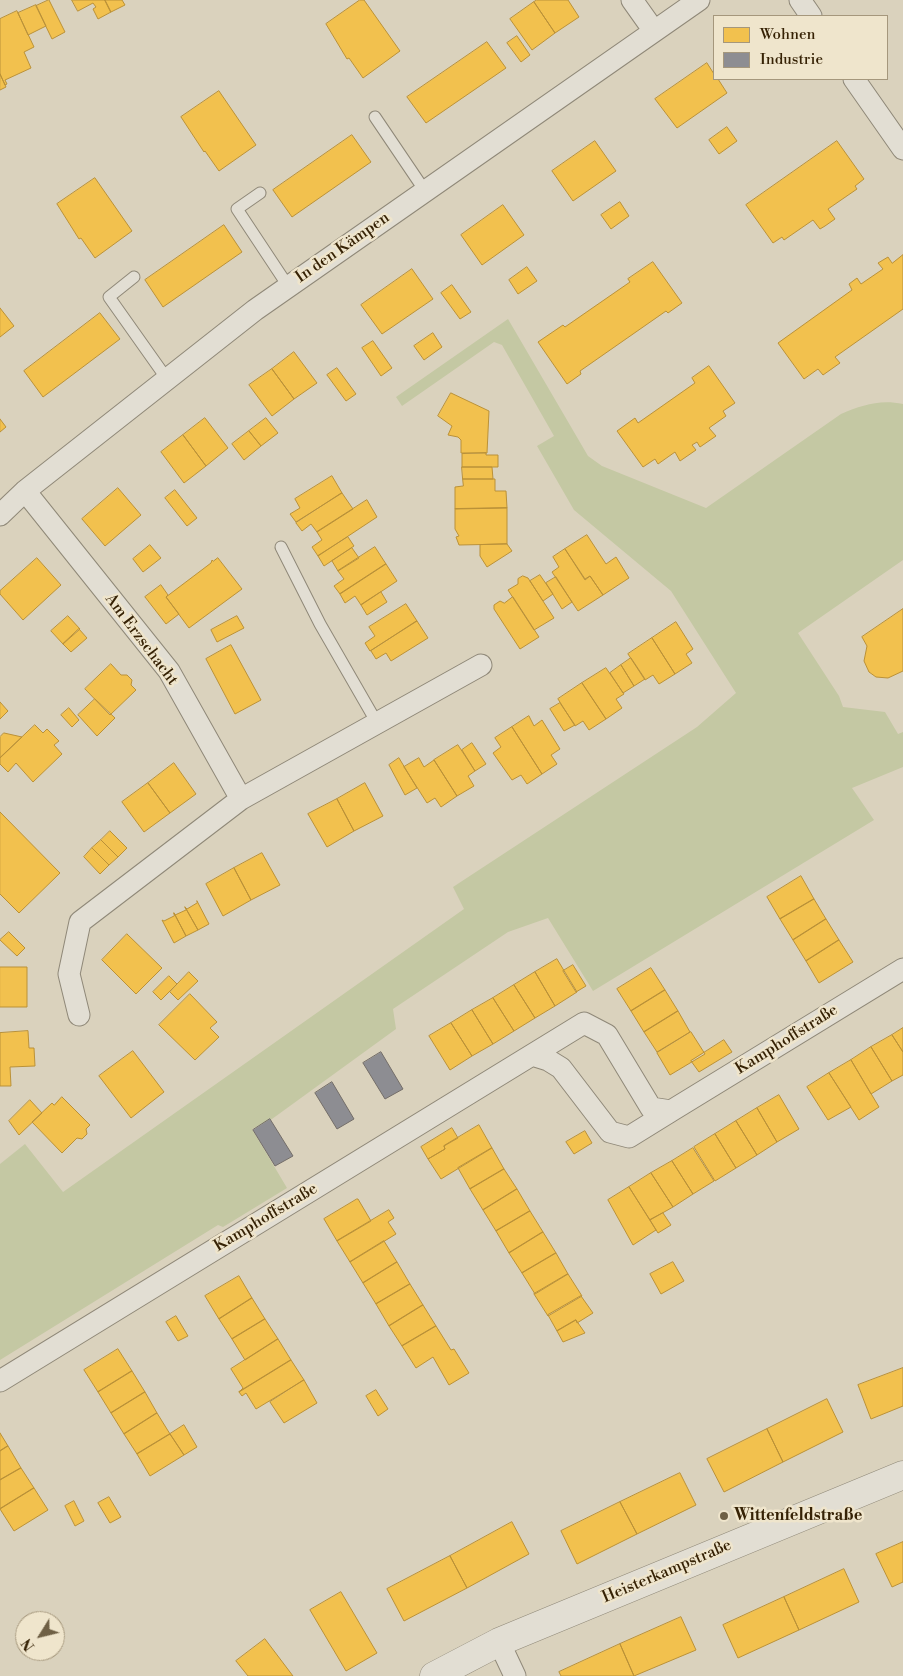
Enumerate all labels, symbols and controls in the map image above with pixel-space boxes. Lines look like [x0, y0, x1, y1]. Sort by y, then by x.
legend [713, 15, 888, 80]
text: Wohnen [760, 25, 815, 44]
text: Industrie [760, 50, 823, 69]
street label: In den Kämpen [292, 209, 394, 287]
street label: Am Erzschacht [100, 590, 182, 690]
street label: Kamphoffstraße [732, 1001, 842, 1079]
street label: Kamphoffstraße [211, 1180, 321, 1256]
place label: Wittenfeldstraße [734, 1506, 862, 1526]
marker: Wittenfeldstraße [718, 1510, 730, 1522]
street label: Heisterkampstraße [599, 1536, 735, 1608]
north arrow [15, 1611, 65, 1661]
text: N [18, 1634, 39, 1654]

